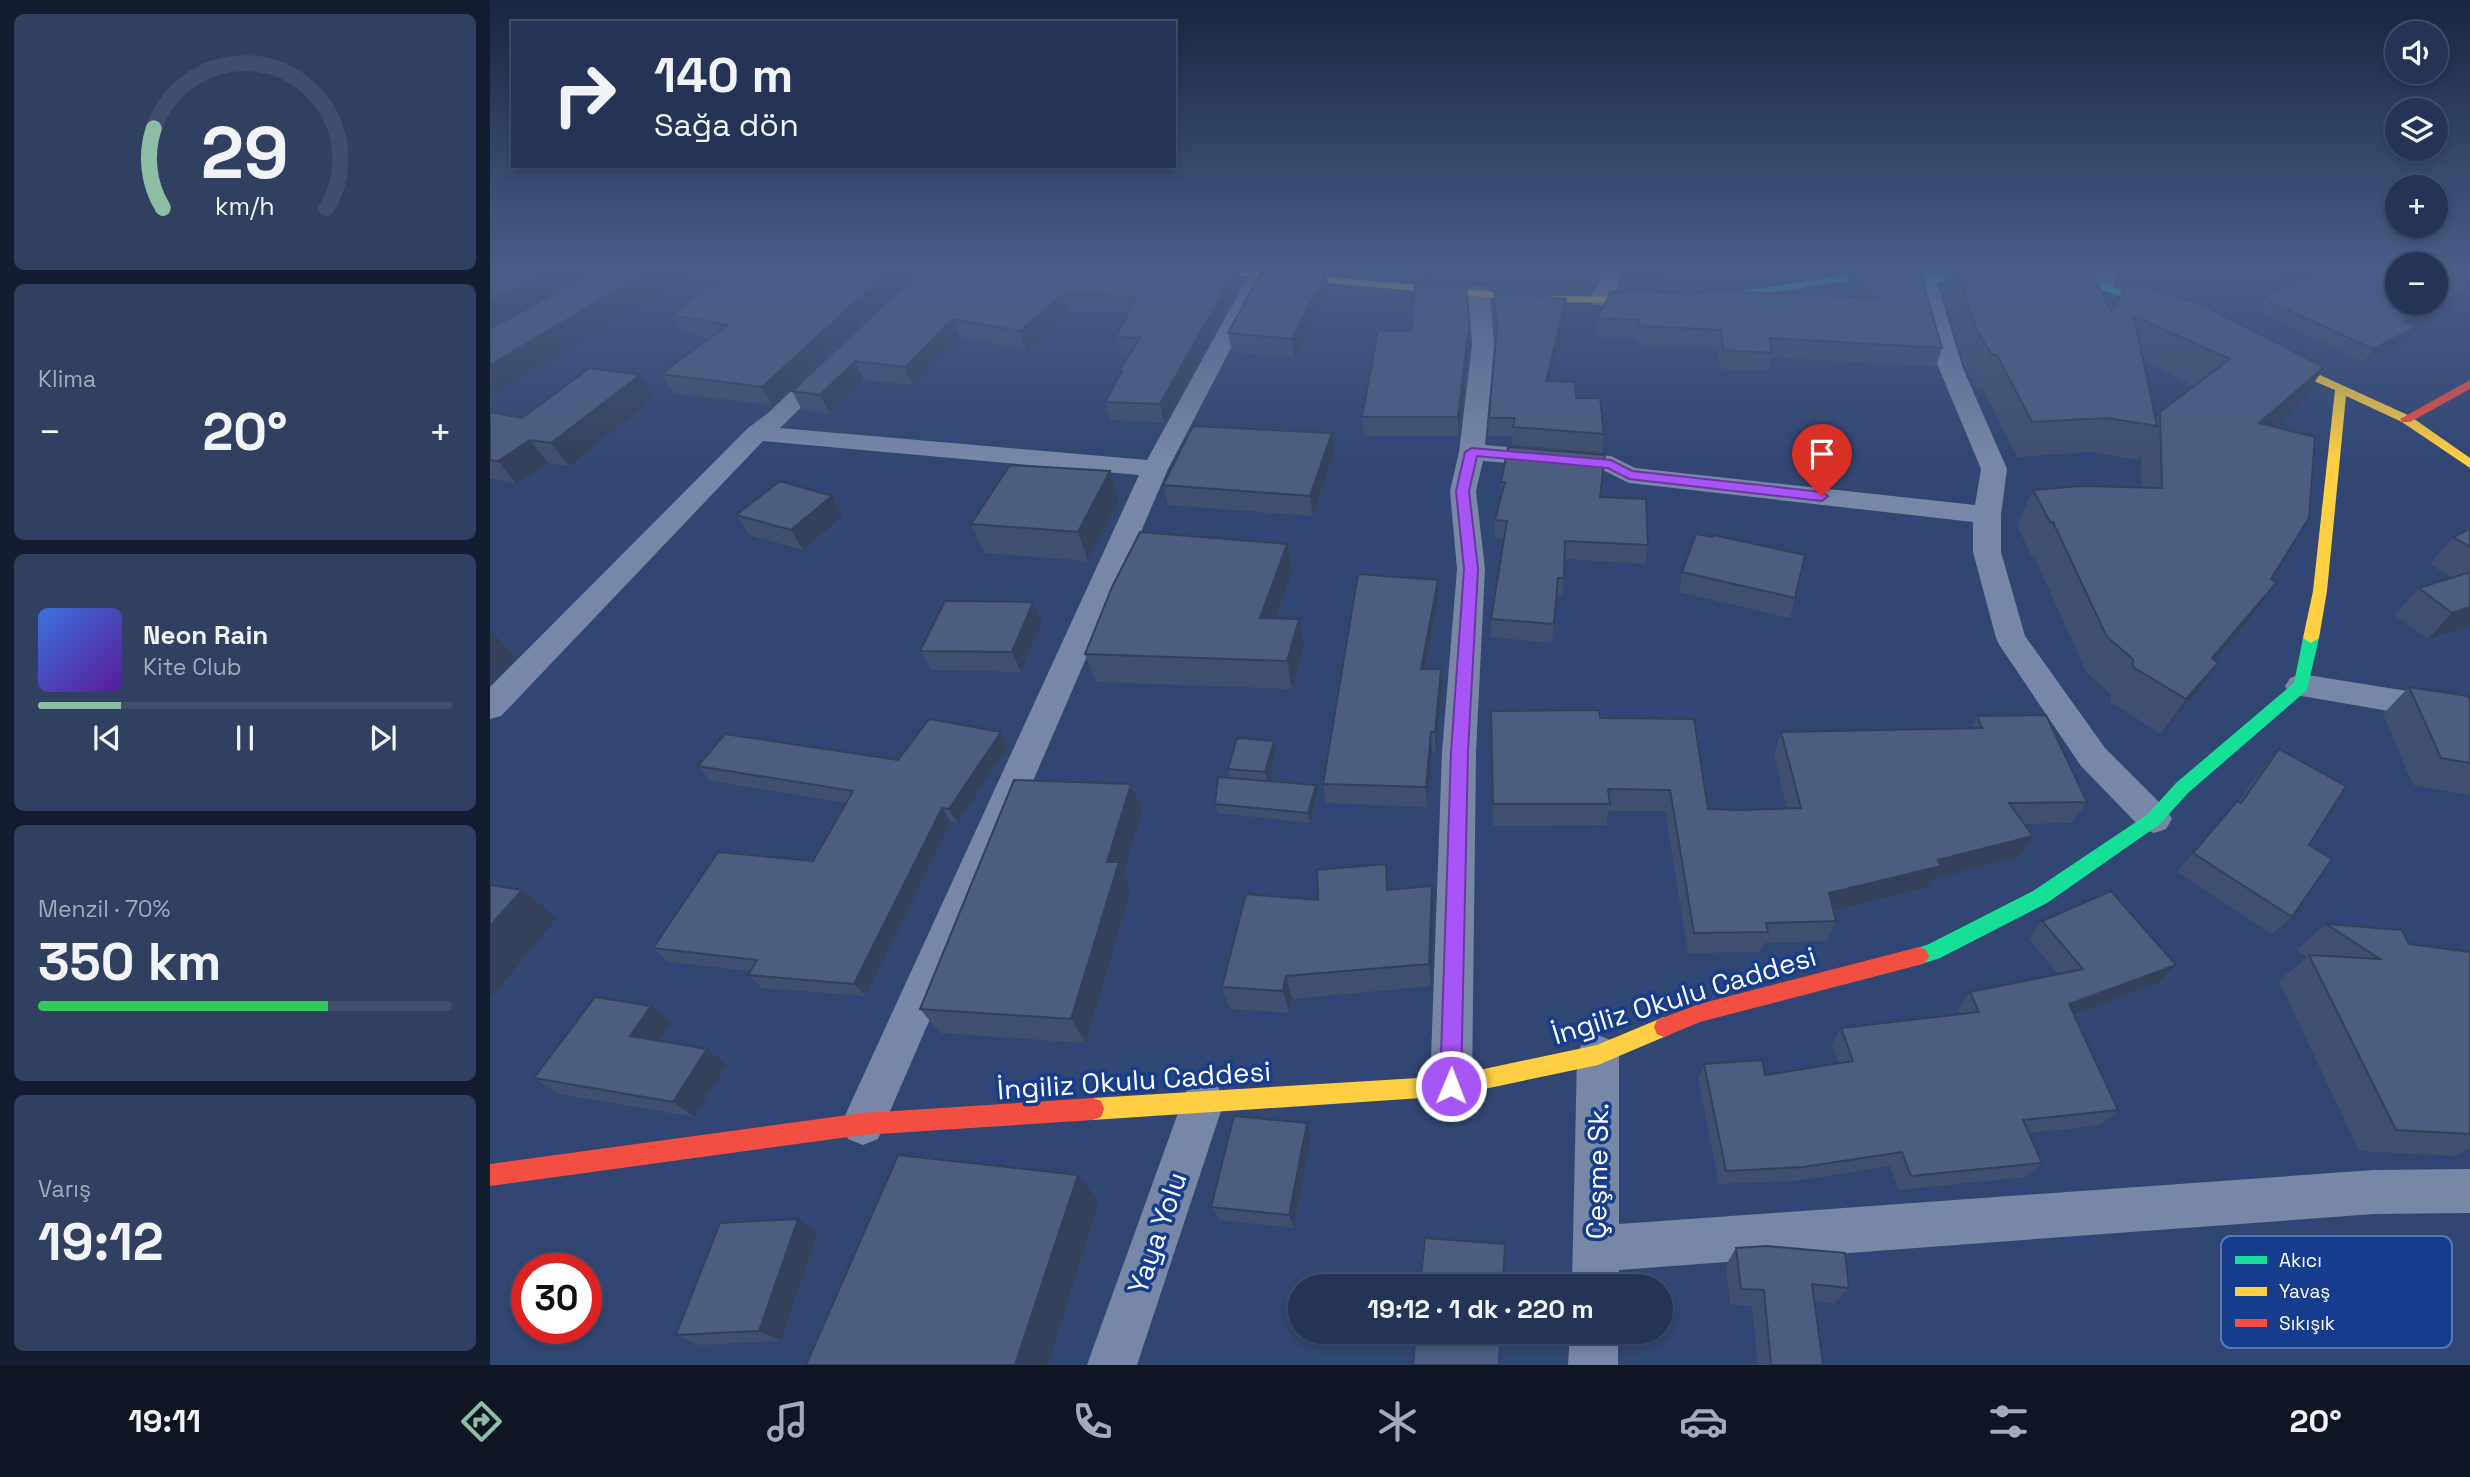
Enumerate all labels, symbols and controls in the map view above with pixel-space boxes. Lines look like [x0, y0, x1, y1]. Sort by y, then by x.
map controls [2385, 21, 2448, 315]
button: sound [2385, 21, 2448, 84]
text: 140 m [654, 44, 793, 106]
icon: right [539, 49, 630, 140]
button: layers [2385, 98, 2448, 161]
text: Sağa dön [654, 105, 799, 145]
text: 29 [201, 106, 289, 199]
button: + [2385, 175, 2448, 238]
text: km/h [215, 190, 275, 222]
button: − [2385, 252, 2448, 315]
text: Klima [38, 364, 96, 394]
text: 20° [202, 399, 288, 465]
text: − [38, 408, 62, 456]
text: + [428, 408, 452, 456]
pin [1792, 424, 1852, 496]
icon: arrive [1803, 435, 1841, 473]
text: Neon Rain [143, 618, 268, 652]
text: Kite Club [143, 652, 242, 682]
icon: previous [88, 719, 126, 757]
icon: pause [226, 719, 264, 757]
icon: next [364, 719, 402, 757]
text: Menzil · 70% [38, 894, 170, 924]
text: 350 km [38, 929, 221, 995]
street label: İngiliz Okulu Caddesi [1548, 938, 1820, 1052]
position arrow [1414, 1049, 1488, 1123]
street label: İngiliz Okulu Caddesi [996, 1052, 1272, 1108]
street label: Çeşme Sk. [1578, 1102, 1616, 1240]
street label: Yaya Yolu [1119, 1167, 1195, 1299]
text: Varış [38, 1174, 91, 1204]
text: 19:12 [38, 1209, 164, 1275]
legend [2221, 1236, 2452, 1348]
text: Akıcı [2279, 1248, 2322, 1273]
speed limit sign: 30 [511, 1253, 602, 1344]
text: Yavaş [2279, 1279, 2330, 1304]
text: 19:12 · 1 dk · 220 m [1367, 1292, 1594, 1326]
text: Sıkışık [2279, 1311, 2335, 1336]
icon: directions [457, 1397, 506, 1446]
icon: music [763, 1397, 812, 1446]
icon: phone [1068, 1397, 1117, 1446]
icon: climate [1373, 1397, 1422, 1446]
icon: car [1679, 1397, 1728, 1446]
icon: filters [1984, 1397, 2033, 1446]
text: 19:11 [128, 1401, 201, 1441]
text: 20° [2289, 1401, 2342, 1441]

